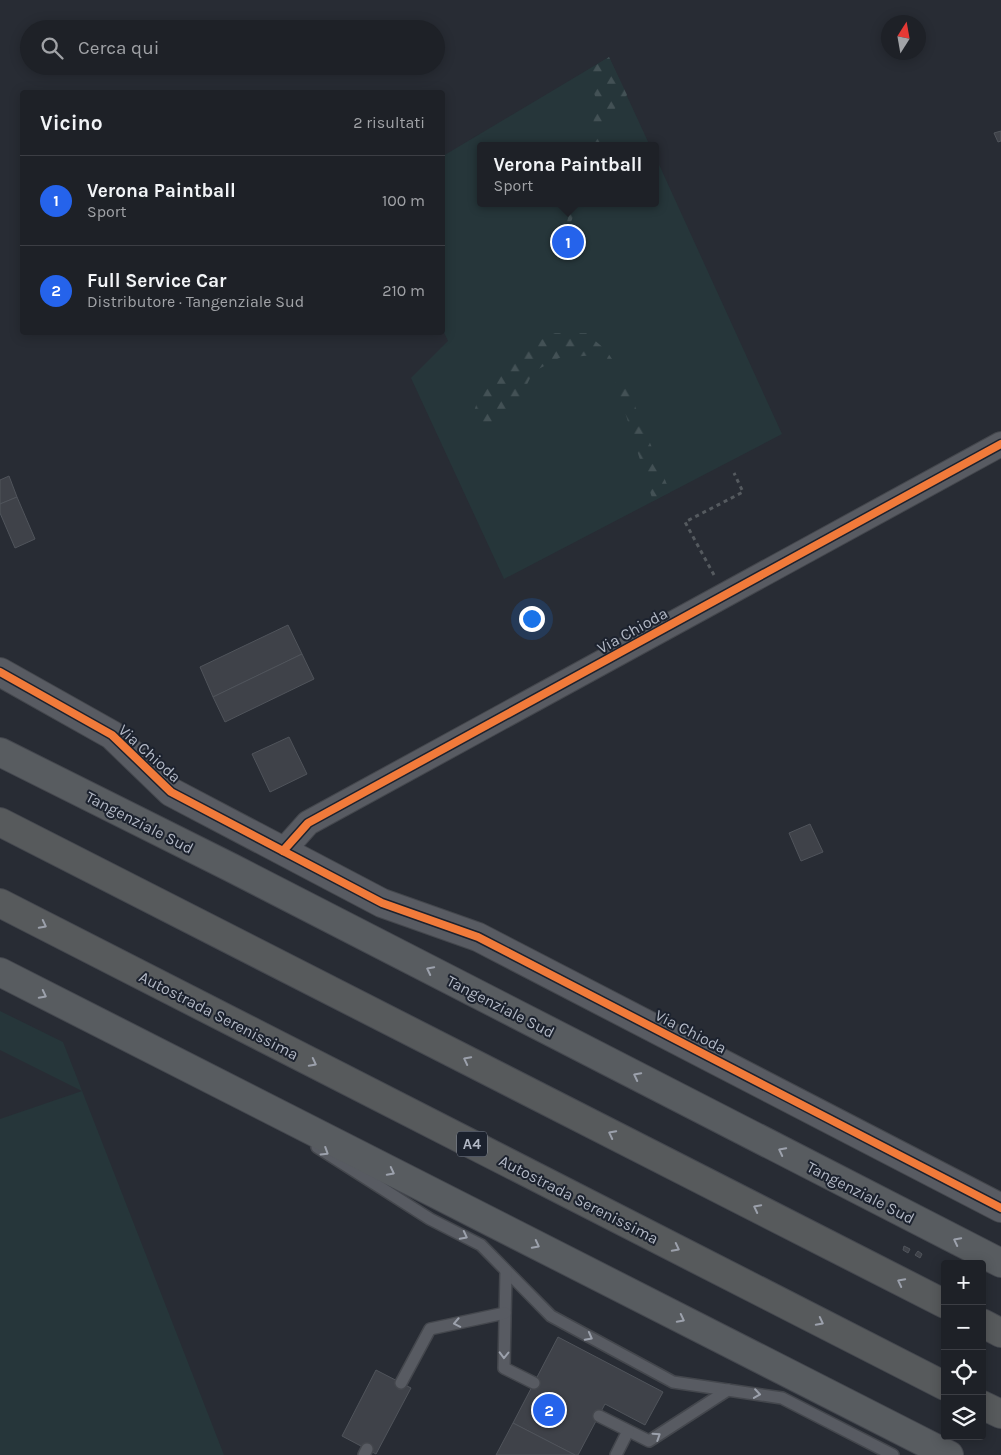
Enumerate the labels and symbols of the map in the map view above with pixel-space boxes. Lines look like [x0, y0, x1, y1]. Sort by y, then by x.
north arrow [881, 15, 926, 60]
pin: 1 [552, 223, 584, 261]
street label: Via Chioda [594, 603, 671, 658]
your location [519, 606, 545, 632]
street label: Via Chioda [114, 720, 185, 786]
street label: Tangenziale Sud [83, 787, 197, 858]
one-way arrow [38, 919, 47, 929]
one-way arrow [427, 966, 436, 976]
street label: Autostrada Serenissima [136, 967, 302, 1064]
street label: Tangenziale Sud [444, 971, 558, 1042]
one-way arrow [38, 989, 47, 999]
street label: Via Chioda [652, 1005, 730, 1058]
one-way arrow [463, 1056, 472, 1067]
one-way arrow [308, 1057, 317, 1067]
one-way arrow [633, 1072, 642, 1082]
one-way arrow [608, 1130, 617, 1140]
road number: A4 [457, 1132, 487, 1156]
one-way arrow [320, 1146, 329, 1156]
one-way arrow [778, 1147, 787, 1157]
street label: Autostrada Serenissima [496, 1151, 662, 1248]
street label: Tangenziale Sud [804, 1157, 918, 1228]
one-way arrow [386, 1166, 395, 1176]
one-way arrow [753, 1204, 762, 1214]
one-way arrow [459, 1230, 468, 1240]
one-way arrow [954, 1237, 963, 1247]
one-way arrow [530, 1239, 539, 1249]
one-way arrow [670, 1242, 679, 1252]
one-way arrow [898, 1278, 907, 1288]
one-way arrow [676, 1312, 685, 1323]
one-way arrow [815, 1316, 824, 1326]
one-way arrow [453, 1317, 462, 1328]
one-way arrow [584, 1331, 593, 1341]
one-way arrow [499, 1352, 509, 1359]
one-way arrow [753, 1389, 762, 1399]
pin: 2 [533, 1391, 565, 1429]
one-way arrow [651, 1433, 661, 1442]

